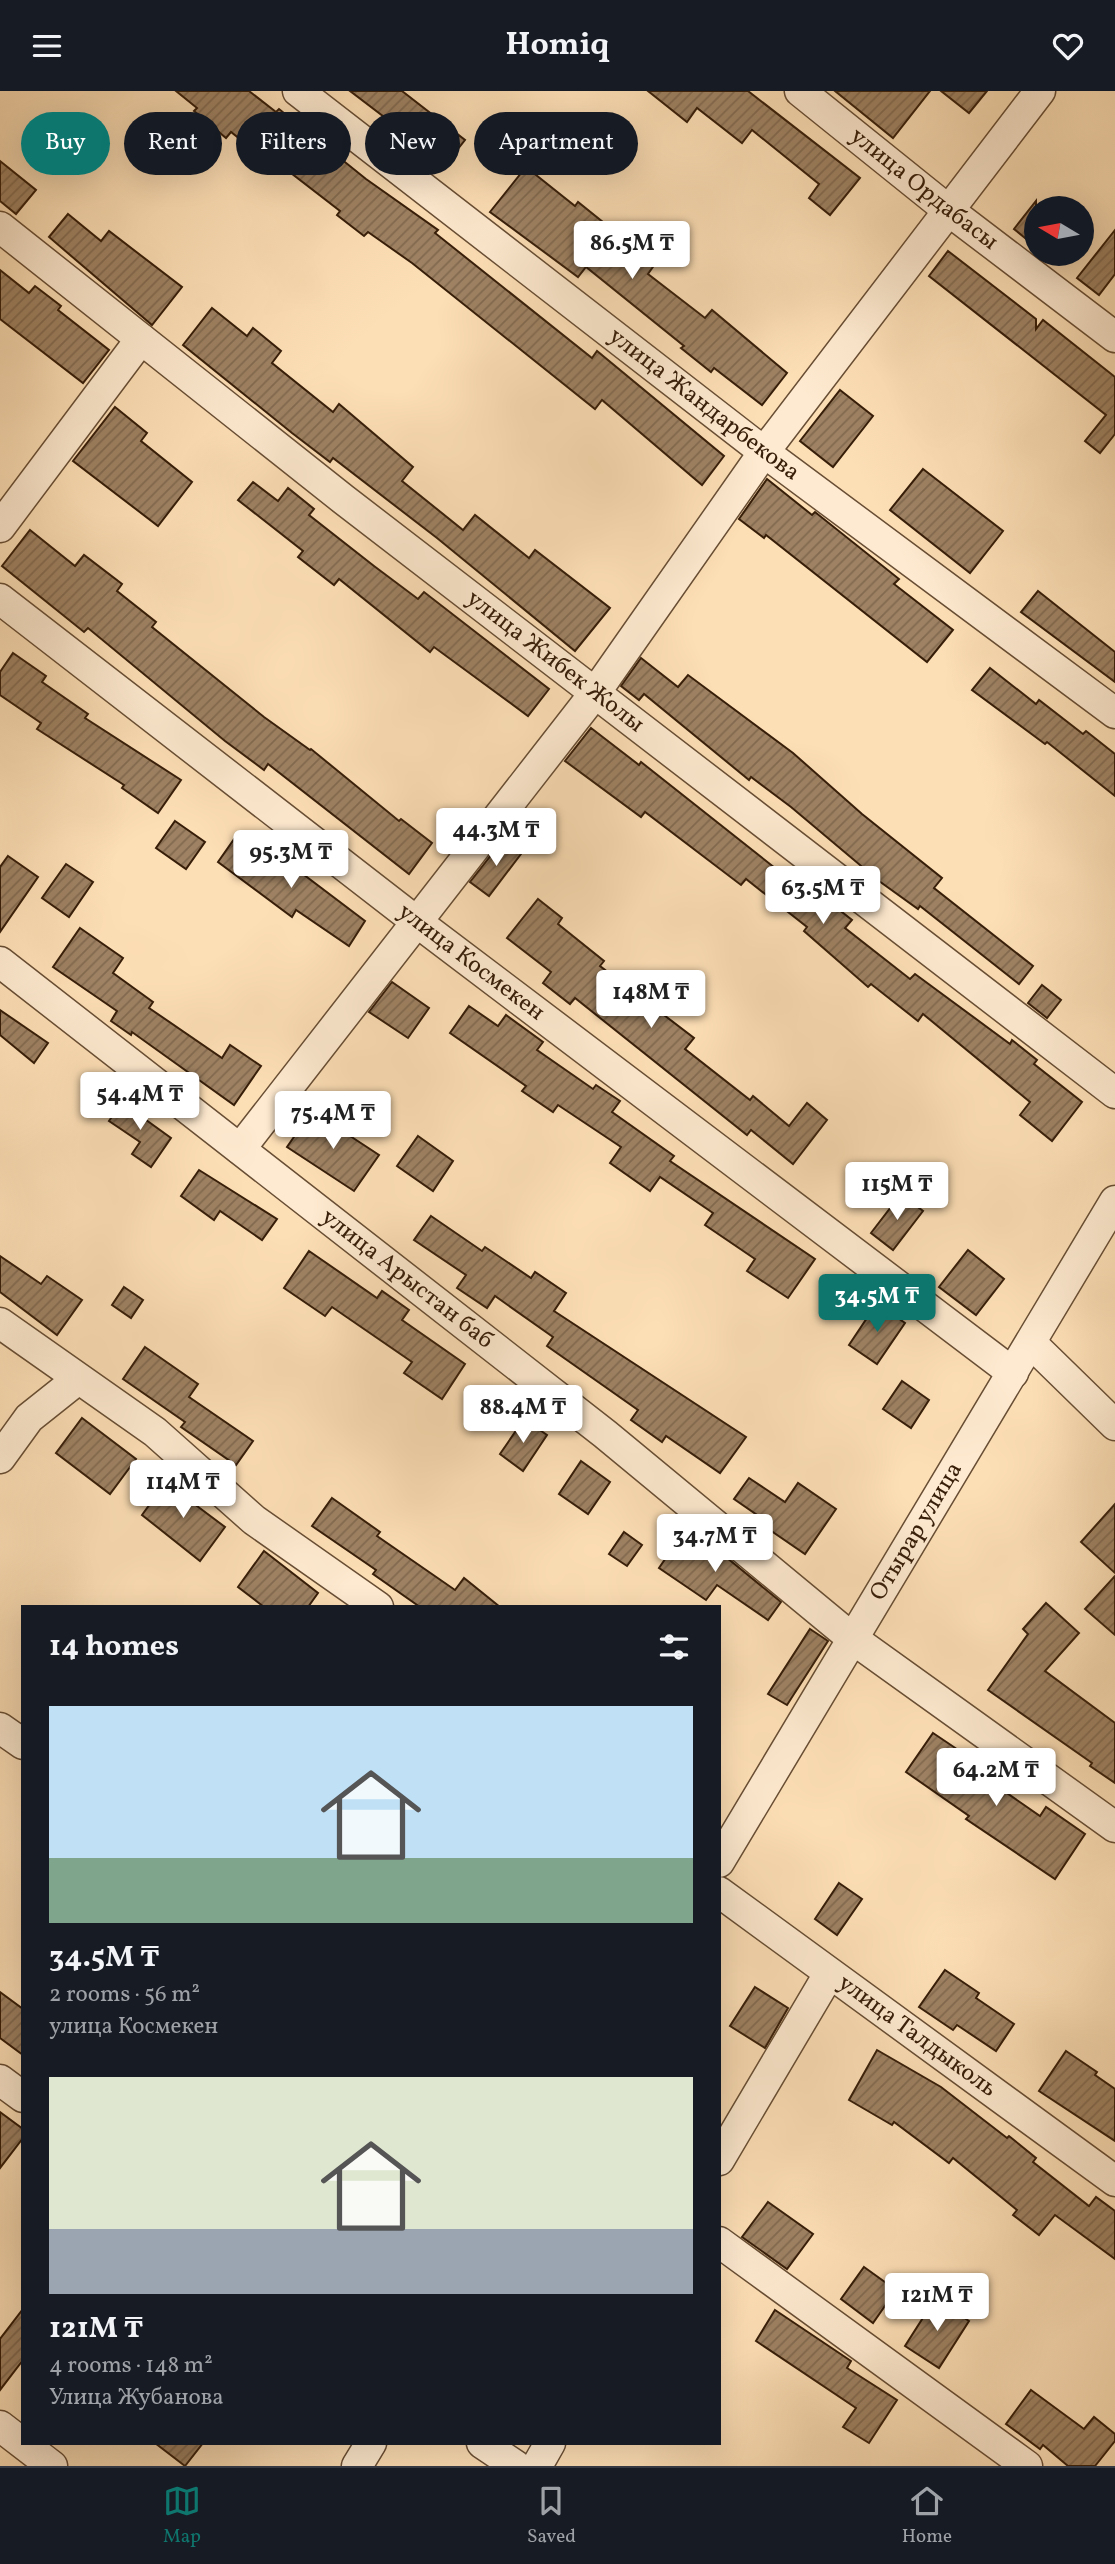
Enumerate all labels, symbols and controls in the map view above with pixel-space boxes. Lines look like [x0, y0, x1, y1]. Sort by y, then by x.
text: Homiq [506, 24, 609, 68]
icon: menu [28, 27, 66, 65]
icon: heart [1049, 27, 1087, 65]
chip: Buy [21, 112, 110, 175]
chip: Rent [124, 112, 222, 175]
chip: Filters [236, 112, 351, 175]
chip: New [365, 112, 460, 175]
chip: Apartment [474, 112, 638, 175]
street label: улица Ордабасы [842, 120, 1005, 259]
north arrow [1024, 196, 1094, 266]
map controls [1024, 196, 1094, 266]
pin: 86.5M ₸ [567, 221, 697, 281]
text: 86.5M ₸ [590, 228, 674, 260]
street label: улица Жандарбекова [601, 320, 807, 490]
street label: улица Жибек Жолы [459, 582, 651, 741]
pin: 44.3M ₸ [431, 809, 561, 868]
text: 44.3M ₸ [452, 815, 540, 847]
pin: 95.3M ₸ [226, 831, 356, 890]
text: 95.3M ₸ [249, 837, 333, 869]
pin: 63.5M ₸ [758, 867, 888, 926]
text: 63.5M ₸ [781, 873, 865, 905]
street label: улица Космекен [390, 896, 552, 1030]
pin: 148M ₸ [594, 971, 708, 1030]
text: 148M ₸ [612, 977, 690, 1009]
pin: 54.4M ₸ [75, 1073, 205, 1132]
text: 54.4M ₸ [96, 1079, 184, 1111]
pin: 75.4M ₸ [268, 1091, 398, 1151]
text: 75.4M ₸ [291, 1098, 375, 1130]
pin: 115M ₸ [840, 1163, 954, 1222]
text: 115M ₸ [861, 1169, 933, 1201]
street label: улица Арыстан баб [313, 1201, 500, 1358]
pin: 34.5M ₸ [812, 1275, 942, 1334]
text: 34.5M ₸ [835, 1281, 919, 1313]
pin: 88.4M ₸ [458, 1385, 588, 1445]
text: 88.4M ₸ [479, 1392, 567, 1424]
street label: Отырар улица [862, 1456, 972, 1608]
pin: 114M ₸ [126, 1461, 240, 1520]
text: 114M ₸ [146, 1467, 220, 1499]
pin: 34.7M ₸ [650, 1515, 780, 1574]
text: 34.7M ₸ [673, 1521, 757, 1553]
text: 14 homes [49, 1626, 179, 1668]
icon: filters [655, 1628, 693, 1666]
pin: 64.2M ₸ [931, 1749, 1061, 1808]
icon: home [308, 1752, 434, 1878]
text: 64.2M ₸ [953, 1755, 1039, 1787]
text: 34.5M ₸ [49, 1937, 160, 1979]
street label: улица Талдыколь [830, 1967, 1004, 2106]
text: 2 rooms · 56 m² [49, 1979, 200, 2011]
text: улица Космекен [49, 2011, 218, 2043]
icon: home [308, 2123, 434, 2249]
pin: 121M ₸ [880, 2273, 994, 2333]
text: 121M ₸ [901, 2280, 973, 2312]
text: 121M ₸ [49, 2308, 143, 2350]
text: 4 rooms · 148 m² [49, 2350, 213, 2382]
text: Улица Жубанова [49, 2382, 224, 2414]
tab: Map [163, 2482, 201, 2550]
tab: Saved [527, 2482, 576, 2550]
tab: Home [902, 2482, 952, 2550]

